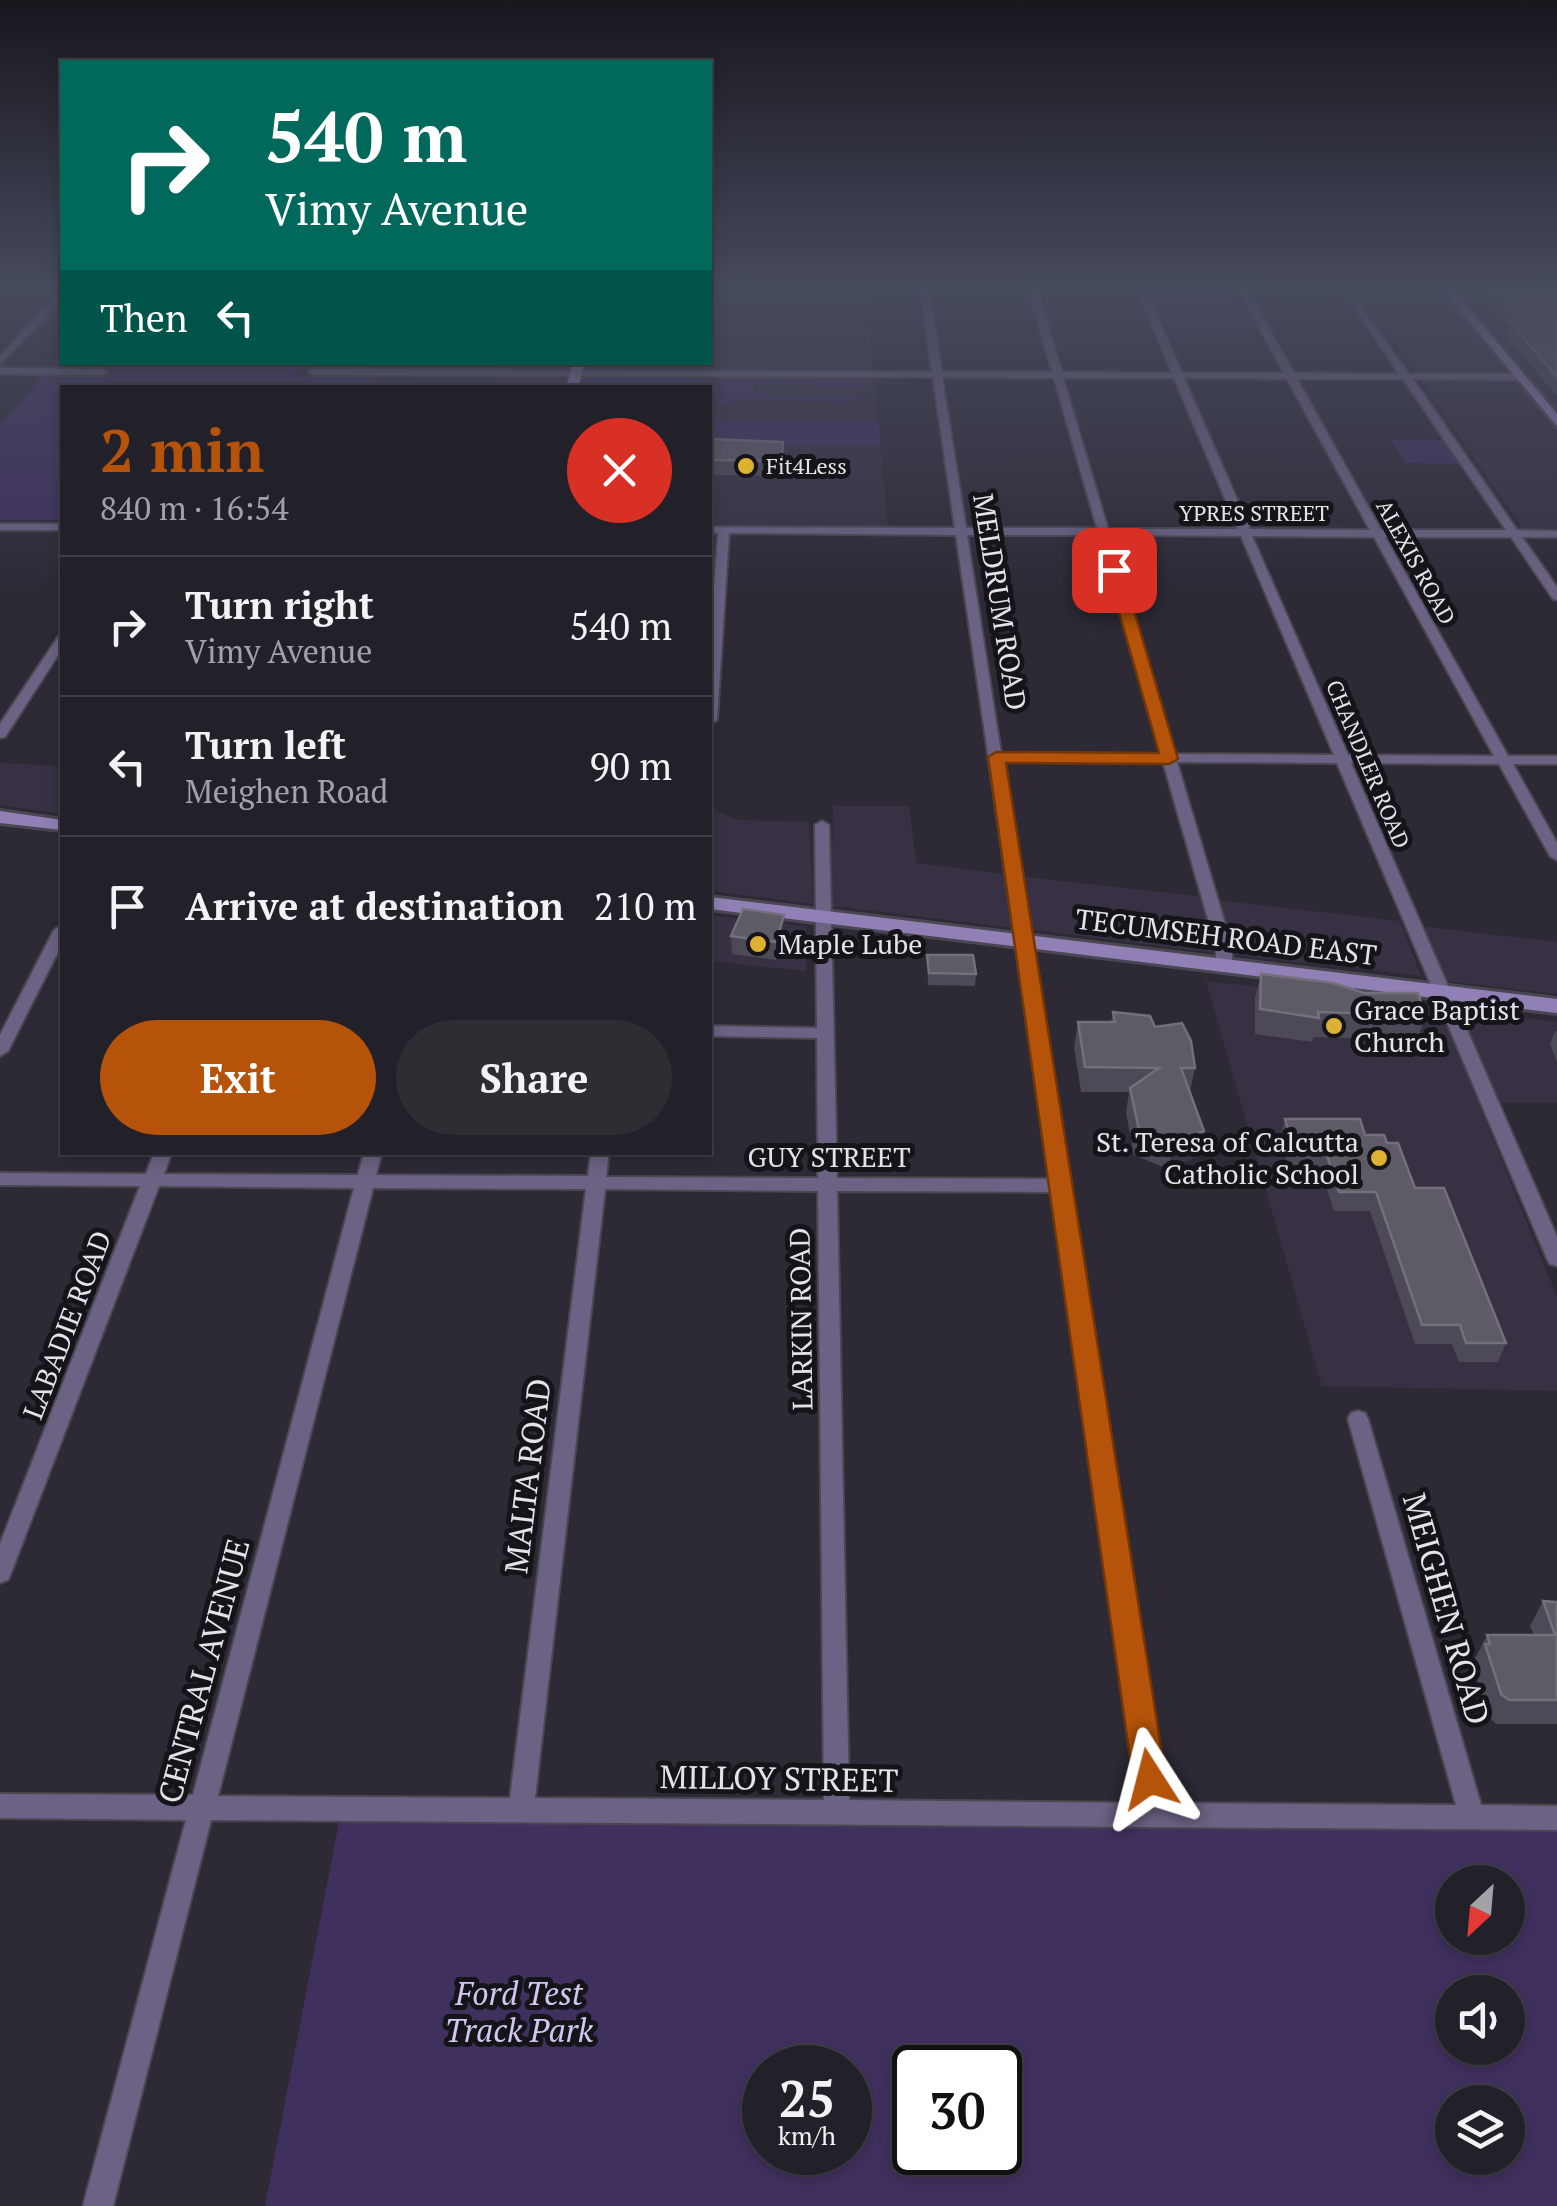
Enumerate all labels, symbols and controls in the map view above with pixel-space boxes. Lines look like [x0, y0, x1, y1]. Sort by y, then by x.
text: 540 m [265, 89, 467, 182]
icon: right [100, 100, 230, 230]
text: Vimy Avenue [265, 178, 528, 238]
icon: left [208, 290, 263, 345]
text: Then [100, 293, 188, 343]
text: 2 min [100, 410, 264, 489]
button: close [567, 418, 672, 523]
place label: Fit4Less [766, 451, 847, 480]
marker: Fit4Less [735, 455, 757, 477]
text: 840 m · 16:54 [100, 487, 288, 529]
street label: MELDRUM ROAD [965, 491, 1036, 713]
street label: ALEXIS ROAD [1370, 494, 1463, 629]
street label: YPRES STREET [1179, 498, 1329, 527]
pin [1072, 528, 1157, 613]
icon: arrive [1087, 543, 1142, 598]
text: Turn right [185, 580, 374, 630]
icon: right [100, 599, 155, 654]
text: 540 m [569, 601, 672, 651]
text: Vimy Avenue [185, 630, 372, 672]
street label: CHANDLER ROAD [1320, 675, 1417, 852]
text: Turn left [185, 720, 346, 770]
icon: left [100, 739, 155, 794]
text: 90 m [589, 741, 672, 791]
text: Meighen Road [185, 770, 388, 812]
icon: arrive [100, 879, 155, 934]
text: Arrive at destination [185, 881, 564, 931]
text: 210 m [594, 881, 697, 931]
street label: TECUMSEH ROAD EAST [1073, 900, 1379, 973]
place label: Maple Lube [778, 925, 922, 962]
marker: Maple Lube [747, 933, 769, 955]
place label: Grace Baptist Church [1354, 991, 1520, 1060]
marker: Grace Baptist Church [1323, 1015, 1345, 1037]
button: Exit [100, 1020, 376, 1135]
button: Share [396, 1020, 672, 1135]
place label: St. Teresa of Calcutta Catholic School [1096, 1123, 1359, 1192]
street label: GUY STREET [747, 1138, 911, 1175]
marker: St. Teresa of Calcutta Catholic School [1368, 1147, 1390, 1169]
street label: LABADIE ROAD [14, 1225, 119, 1424]
street label: LARKIN ROAD [780, 1227, 821, 1411]
street label: MALTA ROAD [494, 1376, 560, 1576]
street label: MEIGHEN ROAD [1394, 1488, 1500, 1729]
street label: CENTRAL AVENUE [148, 1534, 259, 1808]
position arrow [1098, 1727, 1202, 1831]
street label: MILLOY STREET [659, 1755, 899, 1801]
north arrow [1435, 1865, 1525, 1955]
map controls [1435, 1865, 1525, 2175]
park label: Ford Test Track Park [445, 1972, 594, 2051]
button: sound [1435, 1975, 1525, 2065]
speed limit sign: 30 [892, 2045, 1022, 2175]
text: 25 [779, 2065, 835, 2131]
button: layers [1435, 2085, 1525, 2175]
text: km/h [778, 2119, 836, 2152]

